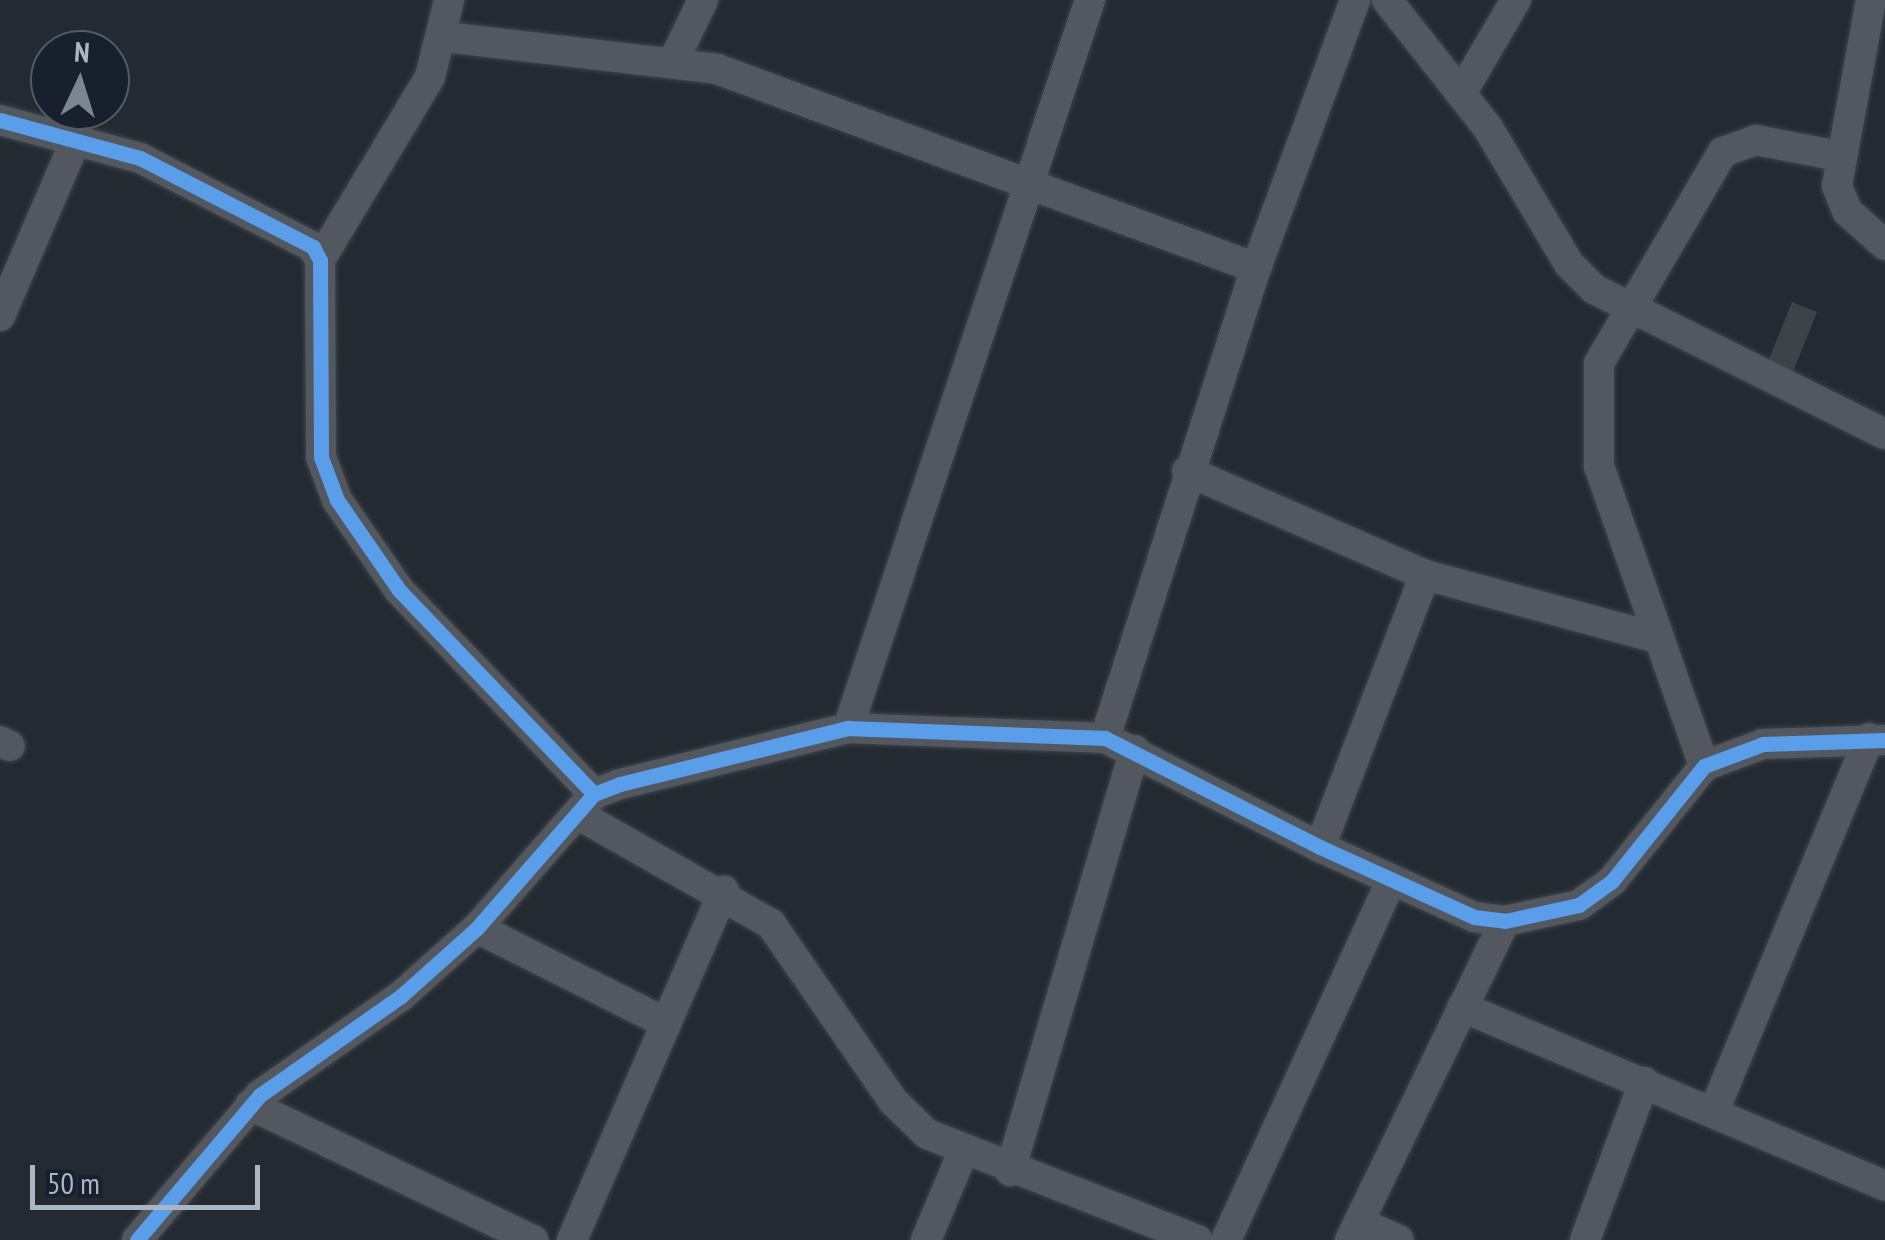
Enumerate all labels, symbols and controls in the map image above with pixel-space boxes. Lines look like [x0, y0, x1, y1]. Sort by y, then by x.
north arrow [30, 30, 130, 130]
text: N [73, 33, 91, 71]
scale bar [35, 1145, 265, 1207]
text: 50 m [47, 1163, 100, 1202]

